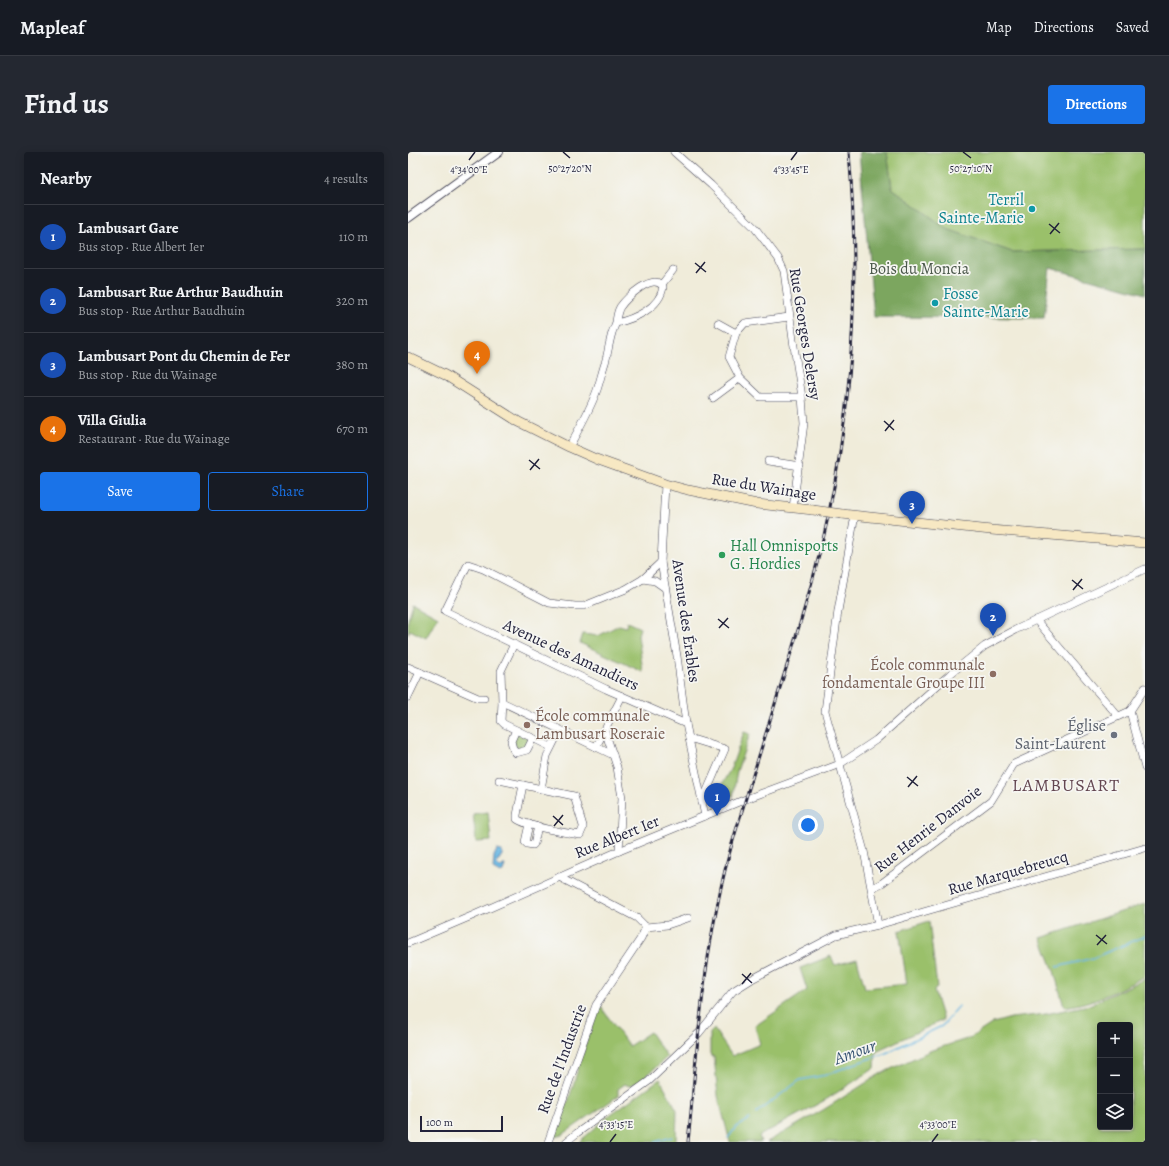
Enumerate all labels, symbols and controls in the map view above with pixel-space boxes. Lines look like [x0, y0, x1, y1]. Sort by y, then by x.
text: Mapleaf [20, 15, 85, 41]
text: Map [986, 18, 1012, 37]
text: Directions [1034, 18, 1094, 37]
text: Saved [1116, 18, 1149, 37]
text: Find us [24, 85, 109, 123]
button: Directions [1048, 85, 1145, 124]
text: 50°27'20"N [548, 162, 592, 175]
text: 50°27'10"N [950, 162, 992, 175]
text: 4°34'00"E [450, 163, 488, 176]
text: 4°33'45"E [773, 163, 809, 176]
text: Nearby [40, 167, 91, 190]
text: 4 results [324, 170, 368, 187]
place label: Terril Sainte-Marie [938, 189, 1024, 229]
marker: Terril Sainte-Marie [1027, 204, 1037, 214]
text: Lambusart Gare [78, 218, 179, 238]
text: 1 [51, 228, 55, 245]
text: 110 m [339, 228, 368, 245]
text: Bus stop · Rue Albert Ier [78, 238, 204, 255]
park label: Bois du Moncia [869, 258, 970, 280]
street label: Rue Georges Delersy [784, 266, 826, 403]
text: Lambusart Rue Arthur Baudhuin [78, 282, 283, 302]
place label: Fosse Sainte-Marie [943, 283, 1029, 323]
text: 2 [50, 292, 56, 309]
text: 320 m [336, 292, 368, 309]
marker: Fosse Sainte-Marie [930, 298, 940, 308]
text: Bus stop · Rue Arthur Baudhuin [78, 302, 245, 319]
pin: 4 [464, 341, 490, 374]
text: Lambusart Pont du Chemin de Fer [78, 346, 290, 366]
text: 3 [50, 356, 56, 373]
text: 380 m [336, 356, 368, 373]
text: Bus stop · Rue du Wainage [78, 366, 217, 383]
text: Villa Giulia [78, 410, 146, 430]
text: 4 [50, 420, 56, 437]
text: 670 m [336, 420, 368, 437]
text: Restaurant · Rue du Wainage [78, 430, 230, 447]
street label: Rue du Wainage [710, 468, 818, 506]
button: Save [40, 472, 200, 511]
button: Share [208, 472, 368, 511]
pin: 3 [899, 491, 925, 524]
place label: Hall Omnisports G. Hordies [730, 535, 839, 575]
marker: Hall Omnisports G. Hordies [717, 550, 727, 560]
street label: Avenue des Érables [666, 557, 706, 684]
pin: 2 [980, 603, 1006, 636]
street label: Avenue des Amandiers [499, 613, 643, 696]
place label: École communale fondamentale Groupe III [822, 654, 985, 694]
marker: École communale fondamentale Groupe III [988, 669, 998, 679]
place label: École communale Lambusart Roseraie [535, 705, 665, 745]
place label: Église Saint-Laurent [1015, 715, 1106, 755]
marker: École communale Lambusart Roseraie [522, 720, 532, 730]
marker: Église Saint-Laurent [1109, 730, 1119, 740]
district label: LAMBUSART [1012, 773, 1120, 797]
street label: Rue Henrie Danvoie [870, 780, 986, 878]
pin: 1 [704, 783, 730, 816]
street label: Rue Albert Ier [571, 810, 663, 864]
your location [798, 815, 818, 835]
street label: Rue Marquebreucq [945, 845, 1071, 901]
street label: Rue de l'Industrie [532, 1001, 592, 1117]
map controls [1097, 1022, 1133, 1130]
button: + [1097, 1022, 1133, 1058]
water label: Amour [830, 1034, 880, 1070]
button: − [1097, 1058, 1133, 1094]
button: layers [1097, 1094, 1133, 1130]
scale bar [420, 1114, 503, 1133]
text: 100 m [426, 1115, 453, 1130]
text: 4°33'15"E [599, 1118, 633, 1131]
text: 4°33'00"E [919, 1118, 957, 1131]

